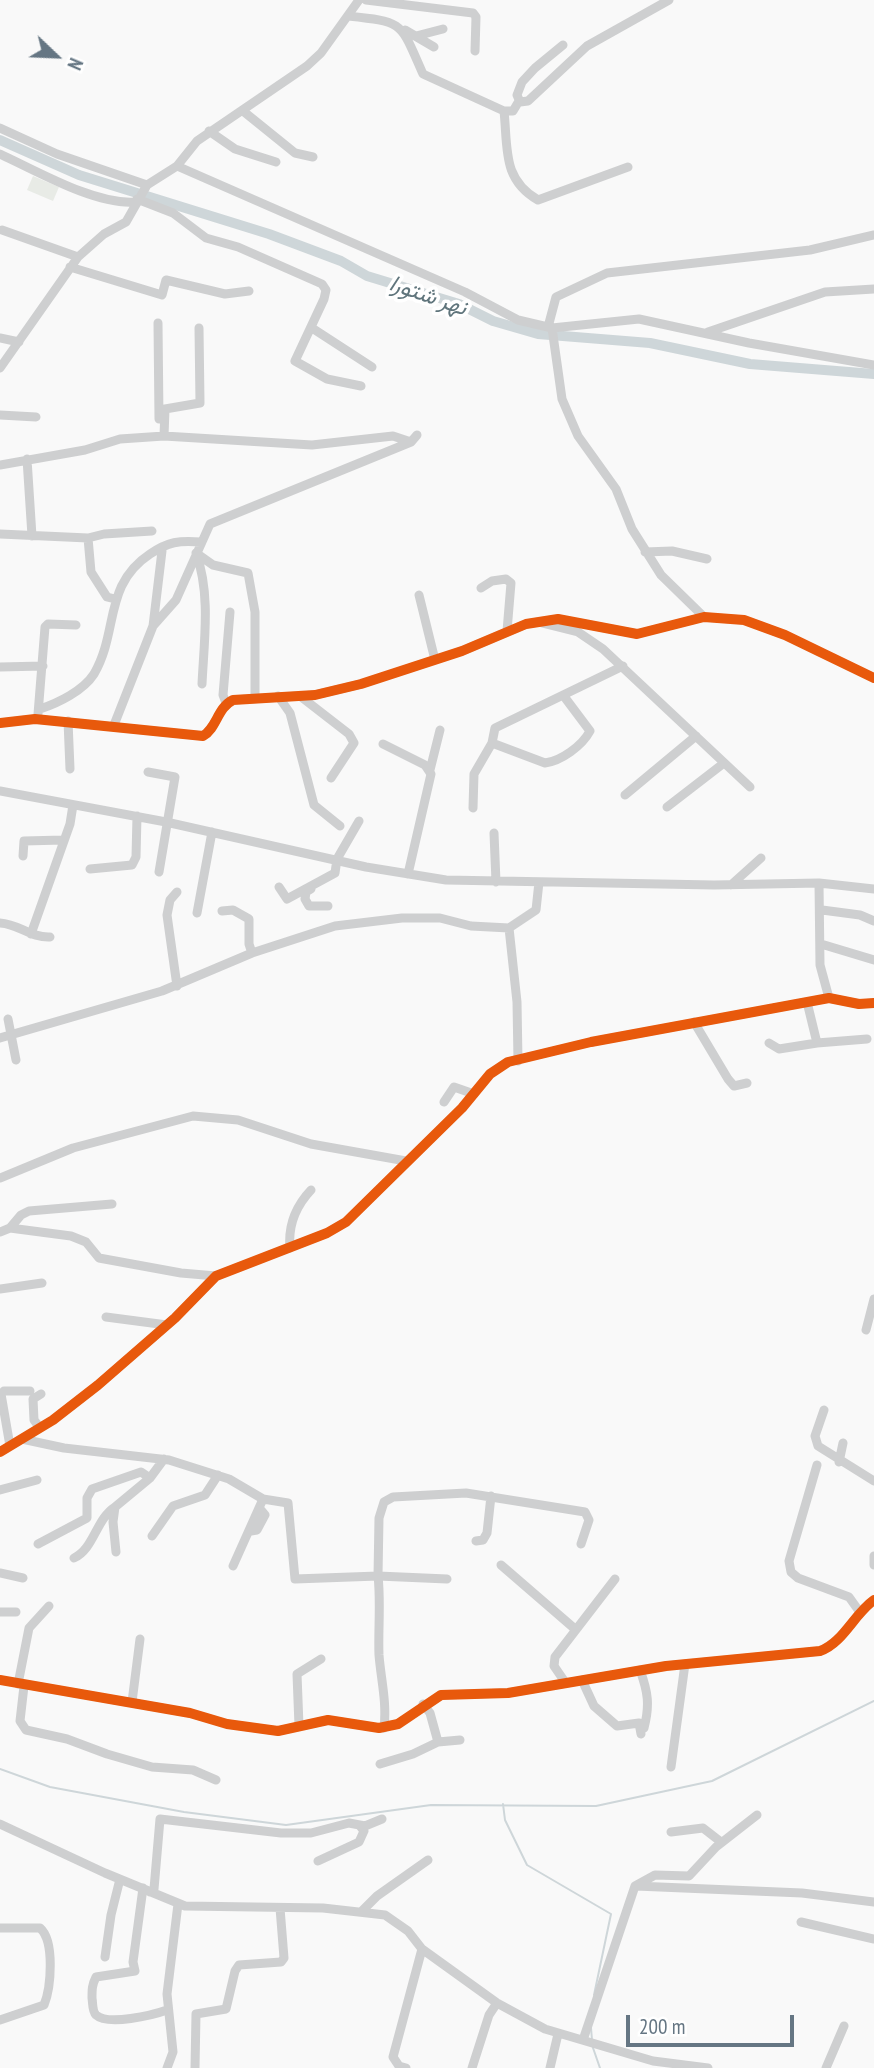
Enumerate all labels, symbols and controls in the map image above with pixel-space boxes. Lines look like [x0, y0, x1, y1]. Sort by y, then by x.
north arrow [21, 21, 91, 91]
text: N [62, 55, 88, 74]
water label: نهر شتورا [386, 270, 470, 322]
scale bar [629, 2002, 797, 2046]
text: 200 m [639, 2013, 685, 2040]

